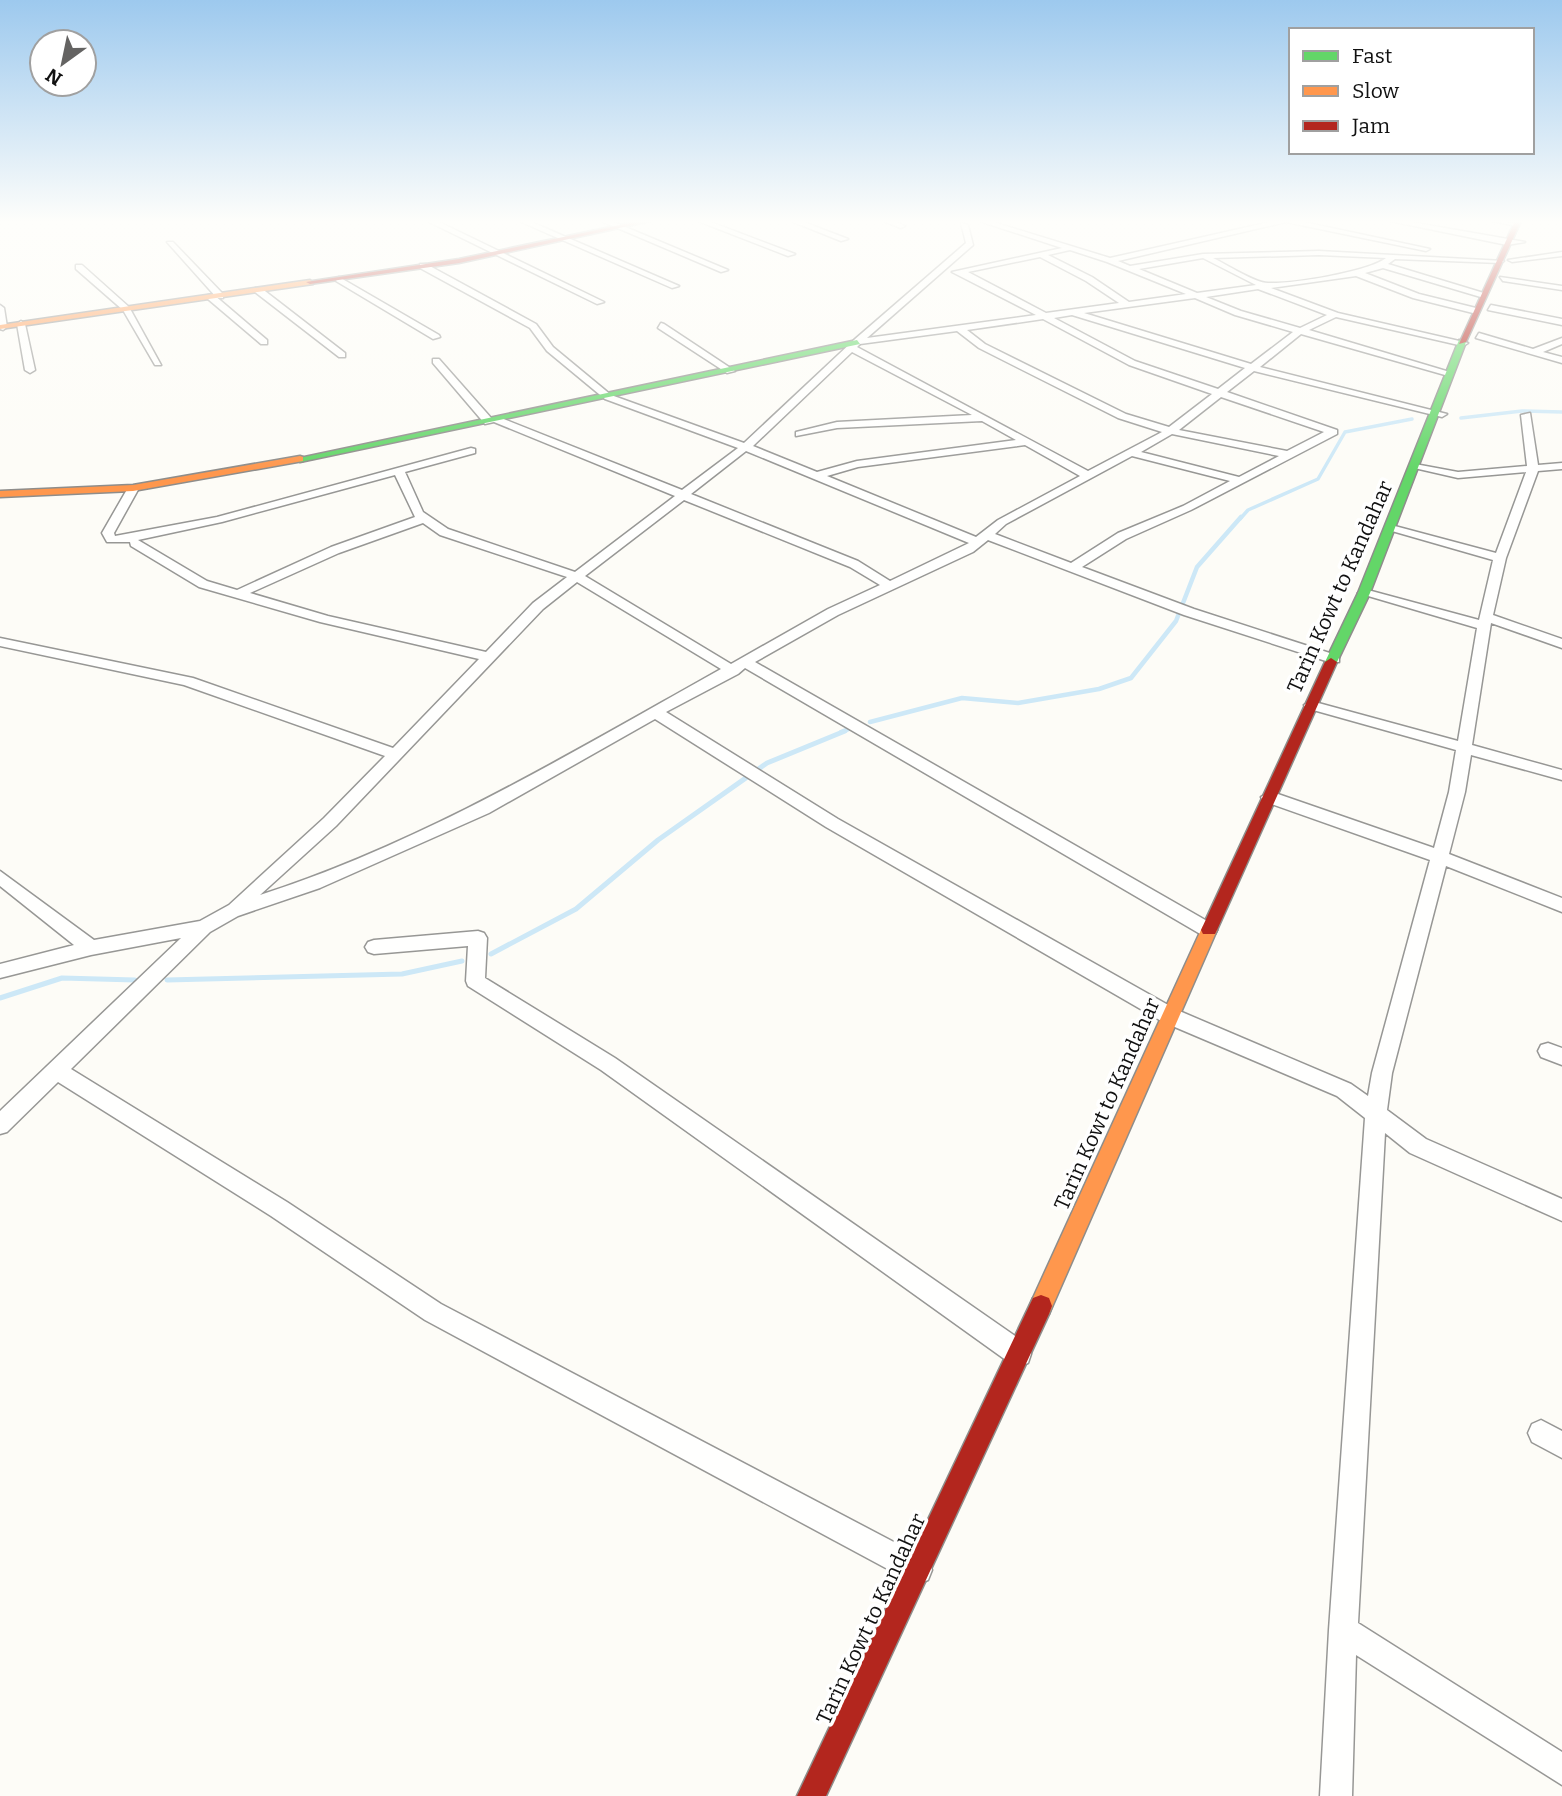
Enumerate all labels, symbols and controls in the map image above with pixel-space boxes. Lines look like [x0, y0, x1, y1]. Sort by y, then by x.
north arrow [28, 28, 98, 98]
legend [1289, 28, 1534, 154]
text: Fast [1352, 43, 1393, 69]
text: N [41, 63, 66, 90]
text: Slow [1352, 78, 1399, 104]
text: Jam [1351, 113, 1390, 139]
street label: Tarin Kowt to Kandahar [1281, 477, 1399, 697]
street label: Tarin Kowt to Kandahar [1048, 994, 1166, 1214]
street label: Tarin Kowt to Kandahar [811, 1509, 931, 1729]

